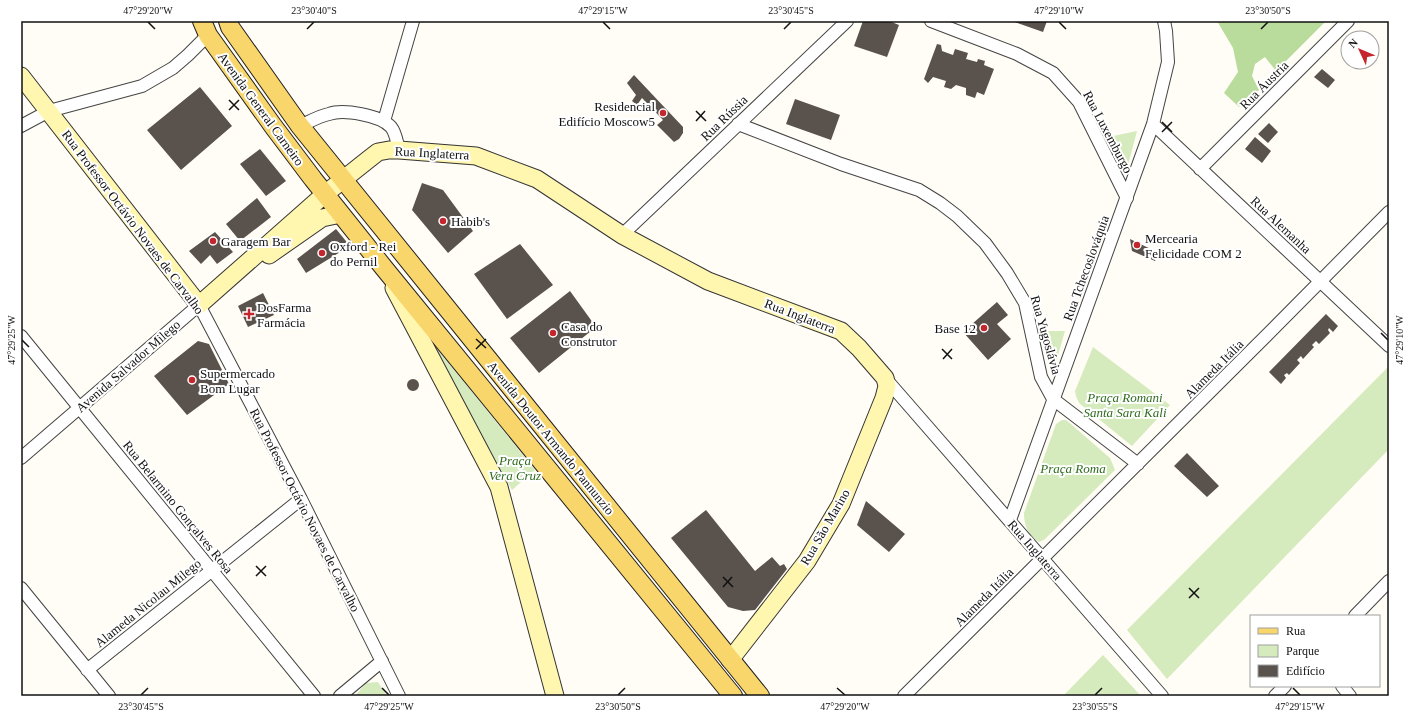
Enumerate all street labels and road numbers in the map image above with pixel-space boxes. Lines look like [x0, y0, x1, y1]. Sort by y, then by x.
street label: Avenida General Carneiro [215, 49, 307, 169]
street label: Rua Áustria [1237, 57, 1292, 112]
street label: Rua Luxemburgo [1080, 88, 1136, 176]
street label: Rua Rússia [698, 92, 751, 144]
street label: Rua Professor Octávio Novaes de Carvalho [59, 127, 207, 317]
street label: Rua Inglaterra [394, 144, 470, 162]
street label: Rua Alemanha [1248, 193, 1314, 257]
street label: Rua Tchecoslováquia [1060, 213, 1112, 323]
street label: Rua Yugoslávia [1028, 294, 1065, 376]
street label: Rua Inglaterra [762, 296, 838, 336]
street label: Avenida Salvador Milego [73, 317, 183, 415]
street label: Alameda Itália [1182, 336, 1247, 401]
street label: Avenida Doutor Armando Pannunzio [484, 358, 618, 518]
street label: Rua Professor Octávio Novaes de Carvalho [247, 406, 363, 614]
street label: Rua Belarmino Gonçalves Rosa [120, 438, 236, 577]
street label: Rua São Marino [797, 486, 853, 568]
street label: Rua Inglaterra [1005, 517, 1065, 583]
street label: Alameda Nicolau Milego [92, 556, 204, 650]
street label: Alameda Itália [952, 564, 1017, 629]

